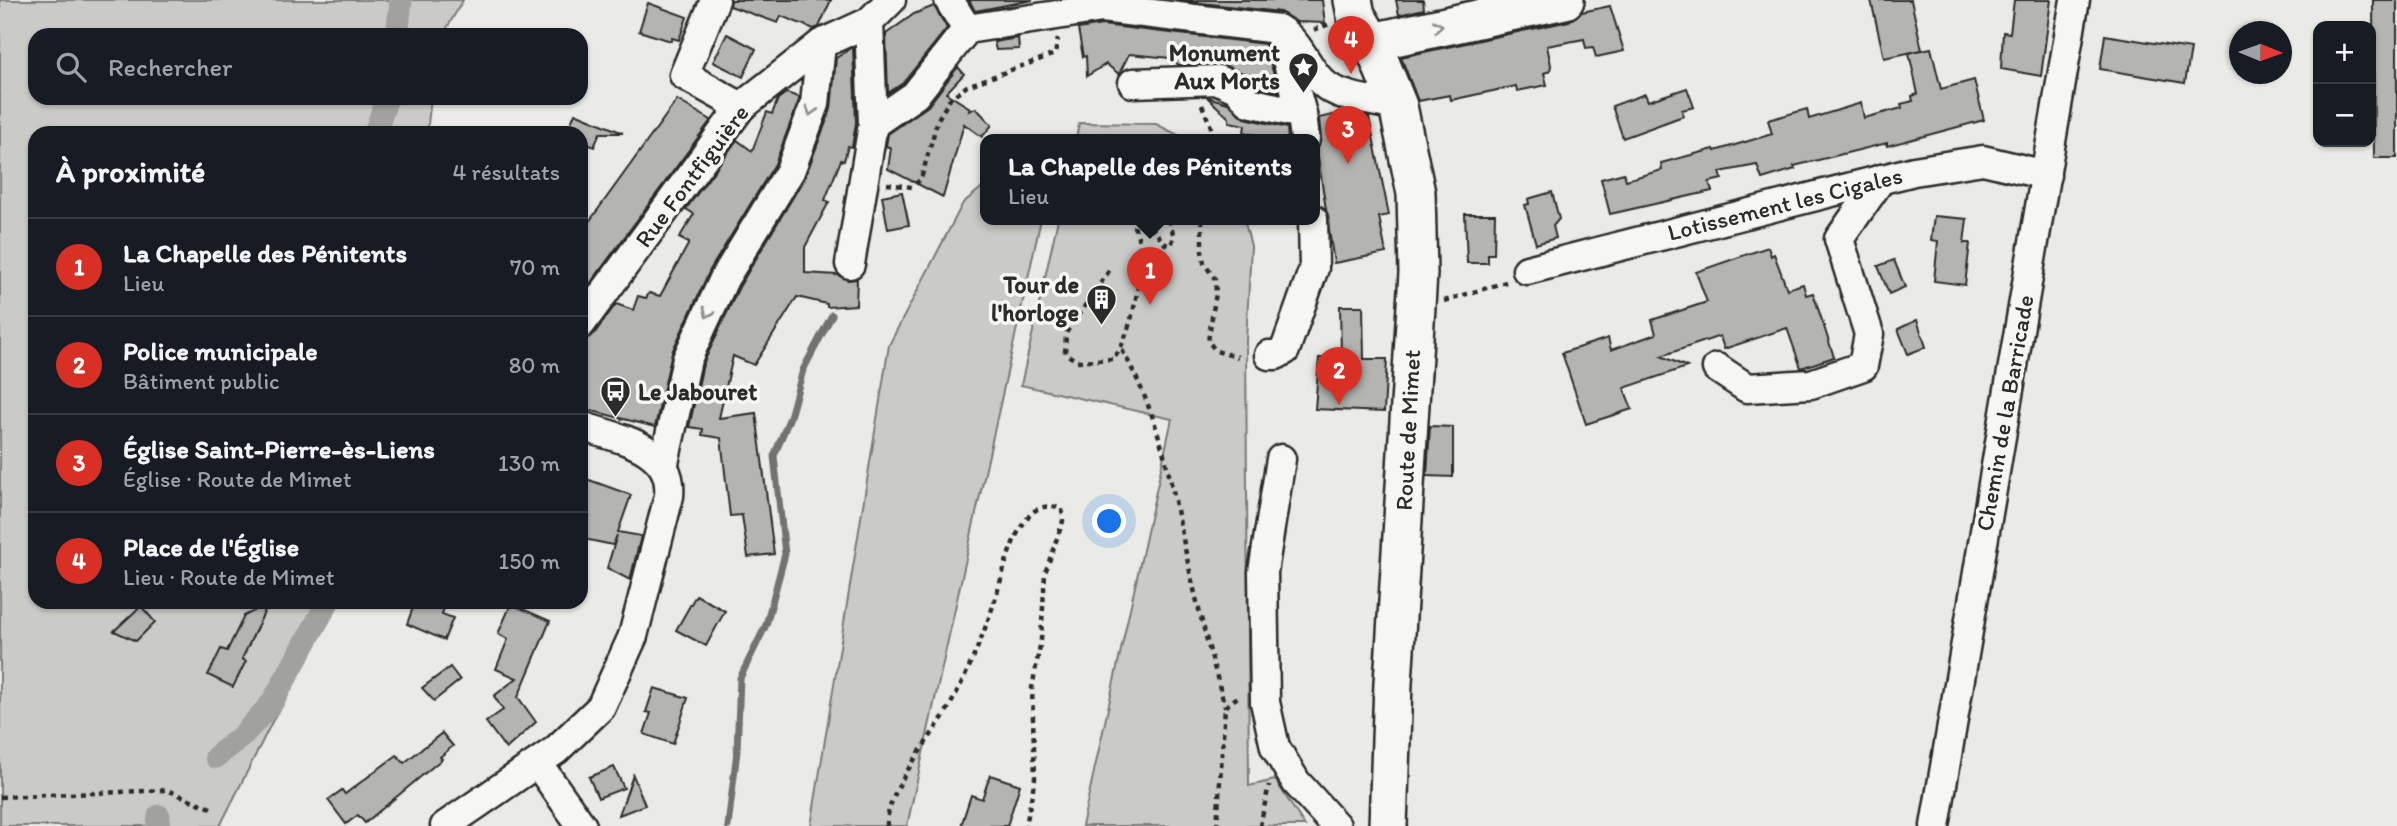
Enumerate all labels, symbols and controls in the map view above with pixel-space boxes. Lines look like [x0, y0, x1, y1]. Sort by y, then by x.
pin: 4 [1328, 16, 1374, 74]
one-way arrow [1432, 19, 1444, 34]
north arrow [2229, 21, 2292, 84]
map controls [2313, 21, 2376, 147]
button: + [2313, 21, 2376, 84]
search box [28, 28, 588, 105]
place label: Monument Aux Morts [1169, 38, 1280, 95]
icon: search [52, 48, 90, 86]
place icon: Monument Aux Morts [1286, 50, 1320, 94]
text: Rechercher [108, 51, 232, 83]
button: − [2313, 84, 2376, 147]
street label: Rue Fontfiguière [628, 99, 755, 253]
one-way arrow [805, 105, 820, 117]
pin: 3 [1325, 106, 1371, 164]
popup [980, 134, 1320, 225]
text: La Chapelle des Pénitents [1008, 150, 1292, 182]
text: À proximité [56, 153, 205, 190]
text: 4 résultats [453, 158, 560, 186]
street label: Lotissement les Cigales [1665, 160, 1905, 247]
text: Lieu [1008, 182, 1049, 210]
text: La Chapelle des Pénitents [123, 237, 407, 269]
pin: 1 [1127, 247, 1173, 305]
text: 1 [74, 253, 84, 281]
text: 70 m [510, 253, 560, 281]
text: Lieu [123, 269, 164, 297]
place label: Tour de l'horloge [991, 270, 1079, 328]
building icon: Tour de l'horloge [1085, 282, 1119, 326]
street label: Chemin de la Barricade [1969, 292, 2040, 533]
one-way arrow [702, 306, 716, 318]
text: Police municipale [123, 335, 318, 367]
pin: 2 [1316, 347, 1362, 405]
street label: Route de Mimet [1389, 349, 1426, 511]
text: 2 [73, 351, 85, 379]
text: 80 m [509, 351, 560, 379]
text: Bâtiment public [123, 367, 280, 395]
bus stop icon: Le Jabouret [598, 375, 632, 419]
place label: Le Jabouret [638, 377, 757, 406]
text: Église Saint-Pierre-ès-Liens [123, 433, 435, 465]
text: 3 [73, 449, 85, 477]
text: 130 m [498, 449, 560, 477]
text: Église · Route de Mimet [123, 465, 352, 493]
your location [1092, 504, 1126, 538]
text: Place de l'Église [123, 531, 299, 563]
text: 4 [72, 547, 86, 575]
text: 150 m [499, 547, 560, 575]
text: Lieu · Route de Mimet [123, 563, 335, 591]

